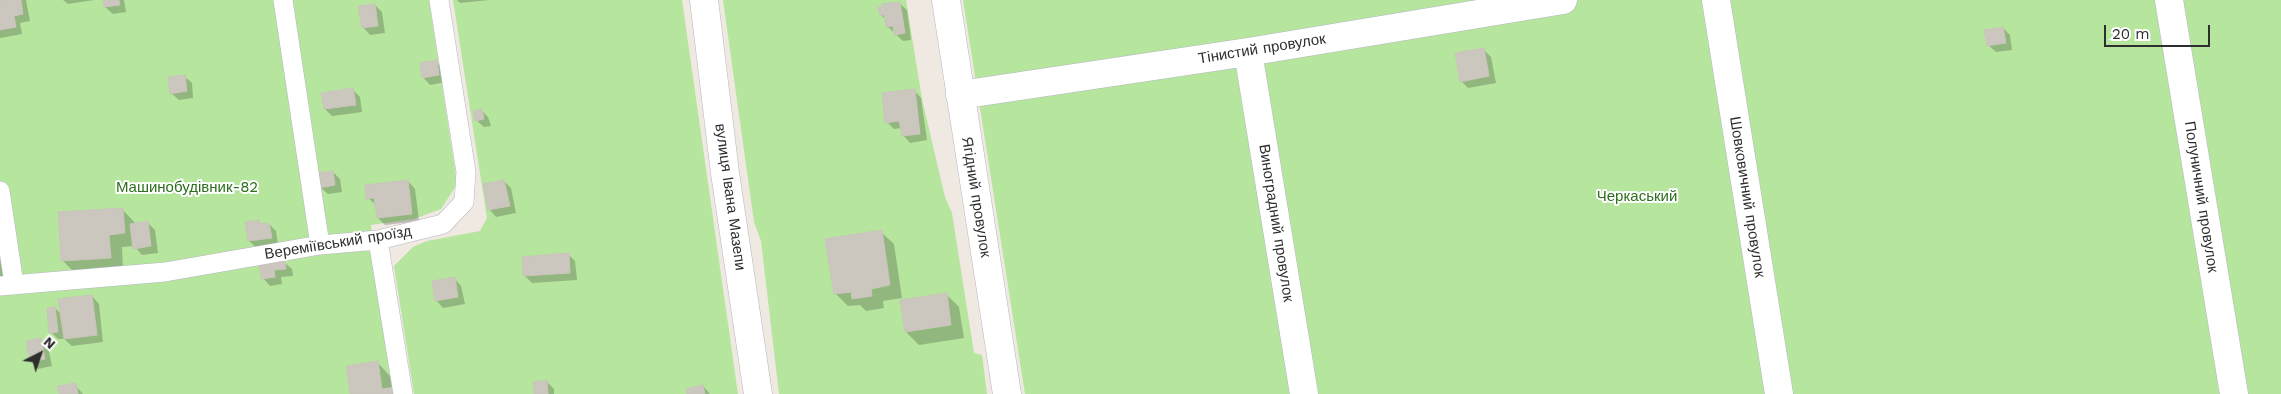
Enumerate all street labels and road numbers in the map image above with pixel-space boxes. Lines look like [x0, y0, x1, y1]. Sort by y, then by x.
street label: Тінистий провулок [1197, 30, 1327, 68]
street label: Шовковичний провулок [1725, 115, 1769, 279]
street label: Полуничний провулок [2180, 120, 2222, 274]
street label: вулиця Івана Мазепи [711, 122, 749, 272]
street label: Ягідний провулок [958, 135, 994, 259]
street label: Виноградний провулок [1255, 143, 1297, 303]
street label: Вереміївський проїзд [263, 222, 413, 264]

